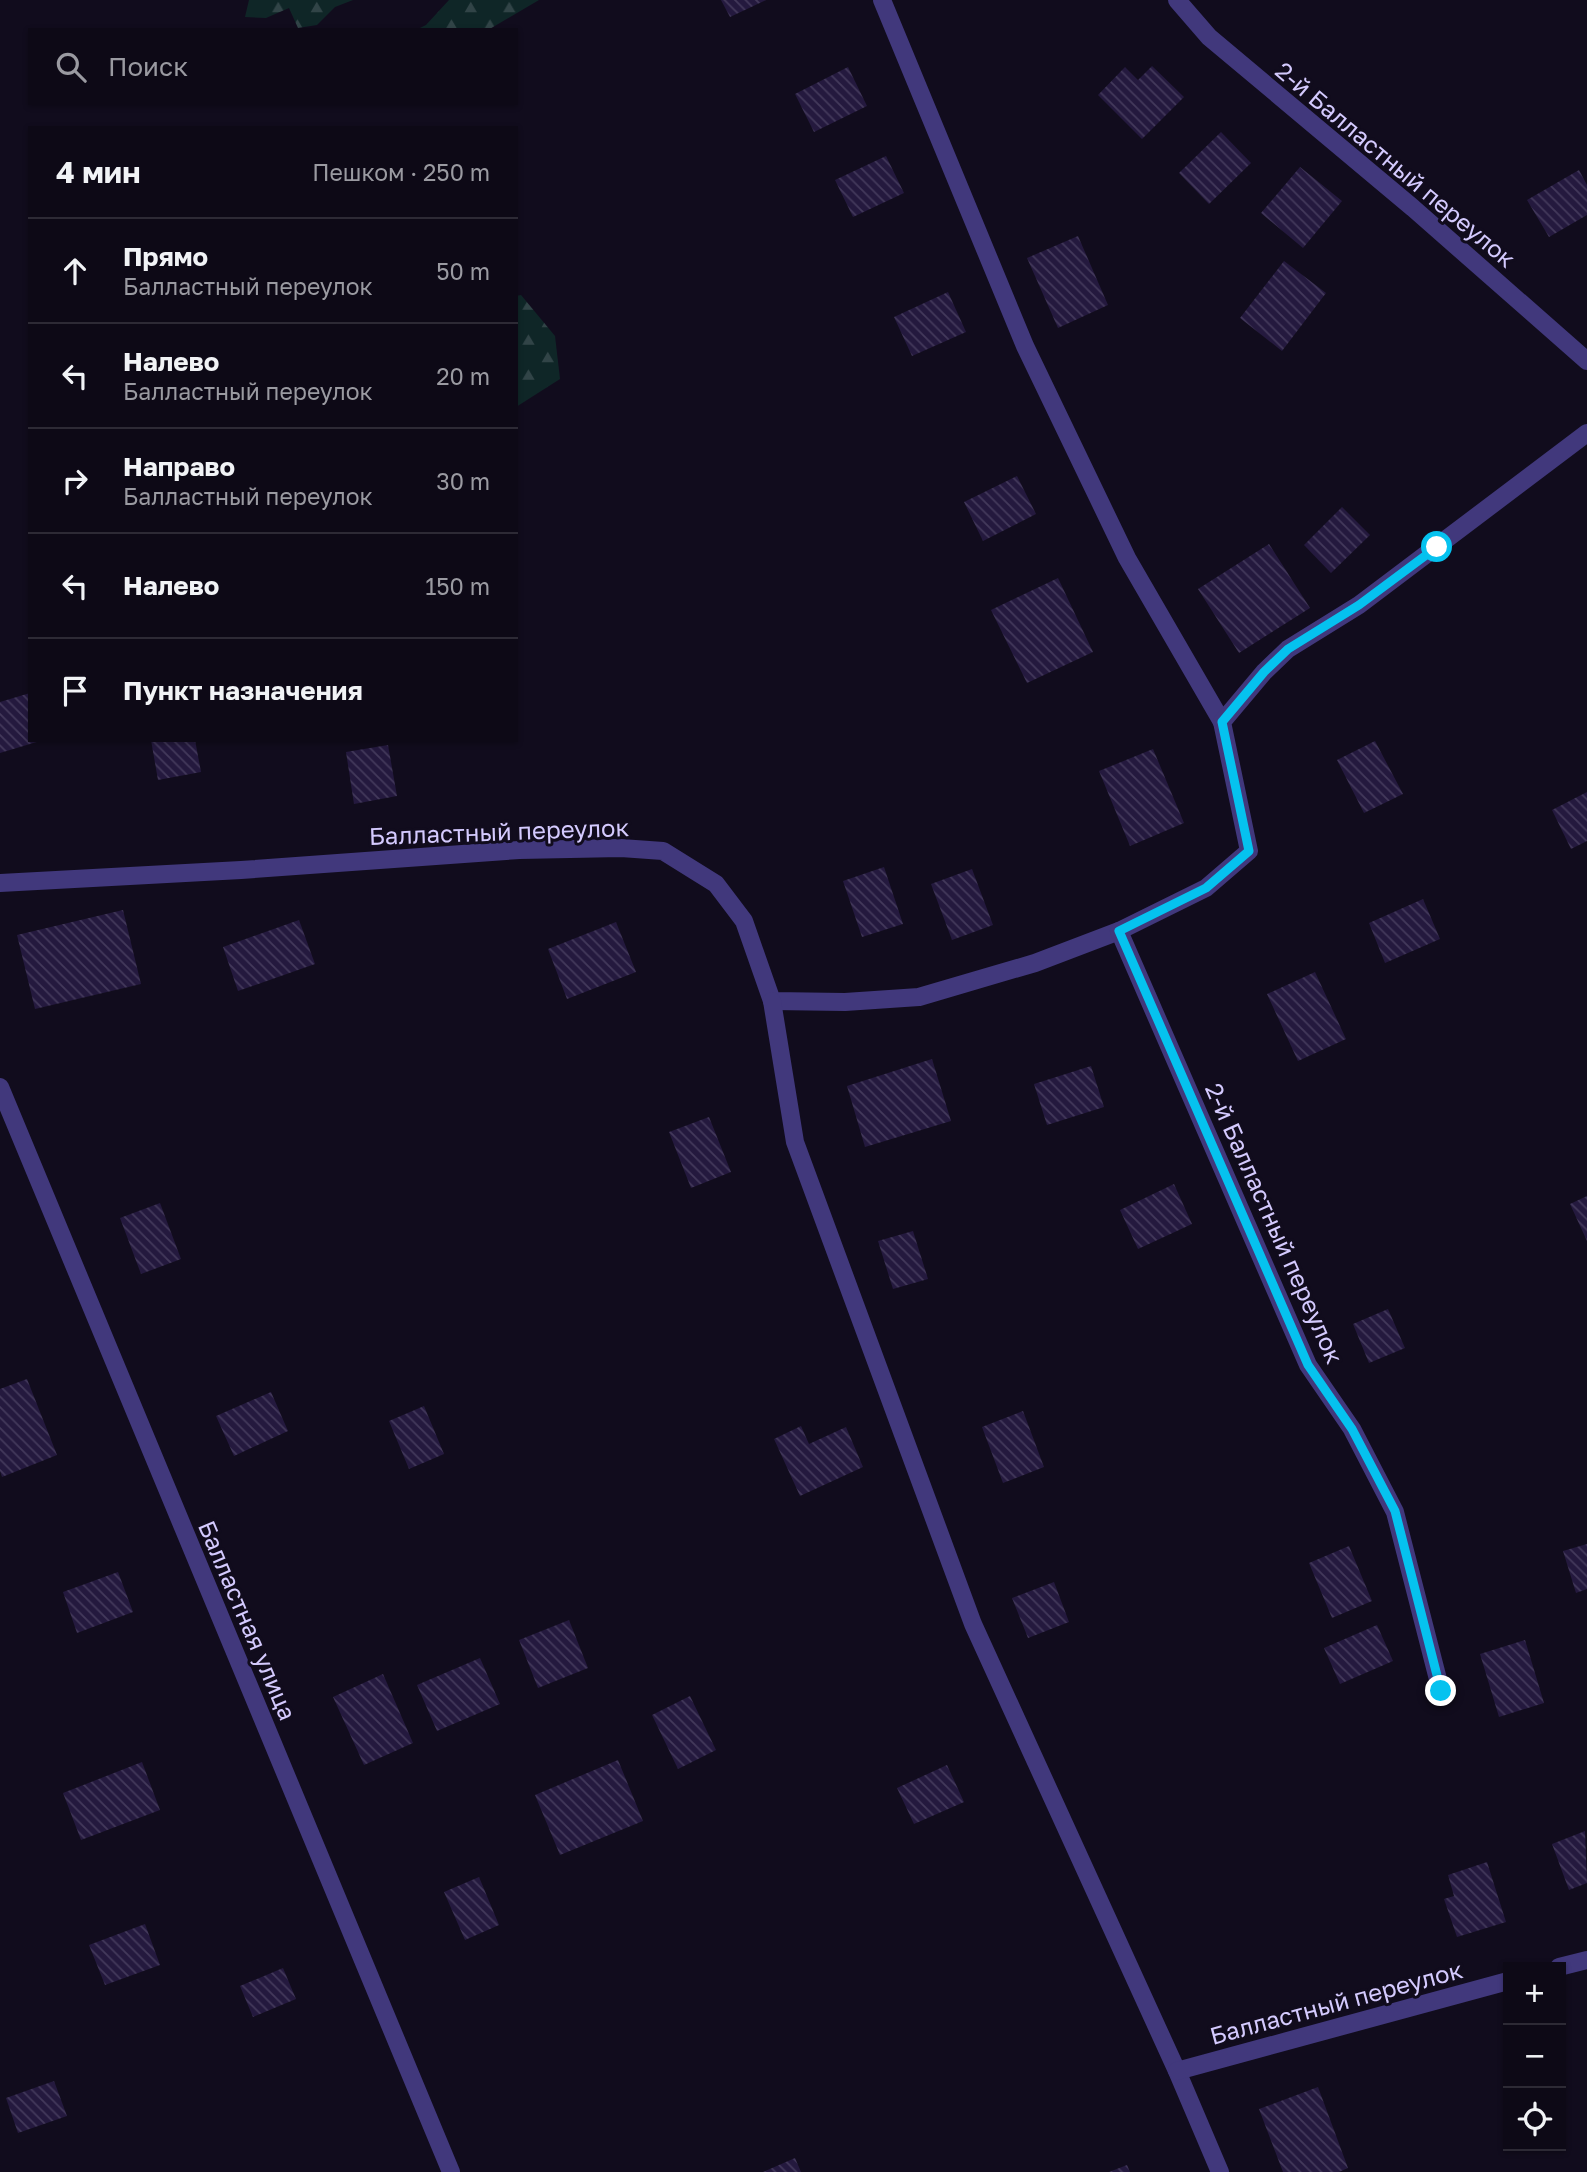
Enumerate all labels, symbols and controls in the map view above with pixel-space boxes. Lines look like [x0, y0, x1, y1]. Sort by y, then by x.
search box [28, 28, 518, 105]
icon: search [52, 48, 90, 86]
text: Поиск [108, 51, 188, 82]
street label: 2-й Балластный переулок [1270, 55, 1522, 273]
text: 4 мин [56, 154, 140, 190]
text: Пешком · 250 m [312, 158, 490, 186]
text: Прямо [123, 241, 208, 272]
icon: ahead [56, 252, 94, 290]
text: 50 m [436, 257, 490, 285]
text: Балластный переулок [123, 272, 373, 300]
text: Налево [123, 346, 219, 377]
icon: left [56, 357, 94, 395]
text: 20 m [436, 362, 490, 390]
text: Балластный переулок [123, 377, 373, 405]
text: Направо [123, 451, 235, 482]
icon: right [56, 462, 94, 500]
text: 30 m [436, 467, 490, 495]
text: Балластный переулок [123, 482, 373, 510]
route start [1421, 531, 1452, 562]
icon: left [56, 567, 94, 605]
text: Налево [123, 570, 219, 601]
text: 150 m [425, 572, 490, 600]
icon: arrive [56, 672, 94, 710]
text: Пункт назначения [123, 675, 363, 706]
street label: Балластный переулок [368, 812, 630, 850]
street label: 2-й Балластный переулок [1200, 1078, 1350, 1368]
street label: Балластная улица [193, 1516, 303, 1724]
route end [1425, 1675, 1456, 1706]
street label: Балластный переулок [1206, 1954, 1466, 2050]
map controls [1503, 1962, 1566, 2151]
button: + [1503, 1962, 1566, 2025]
button: − [1503, 2025, 1566, 2088]
button: locate [1503, 2088, 1566, 2151]

